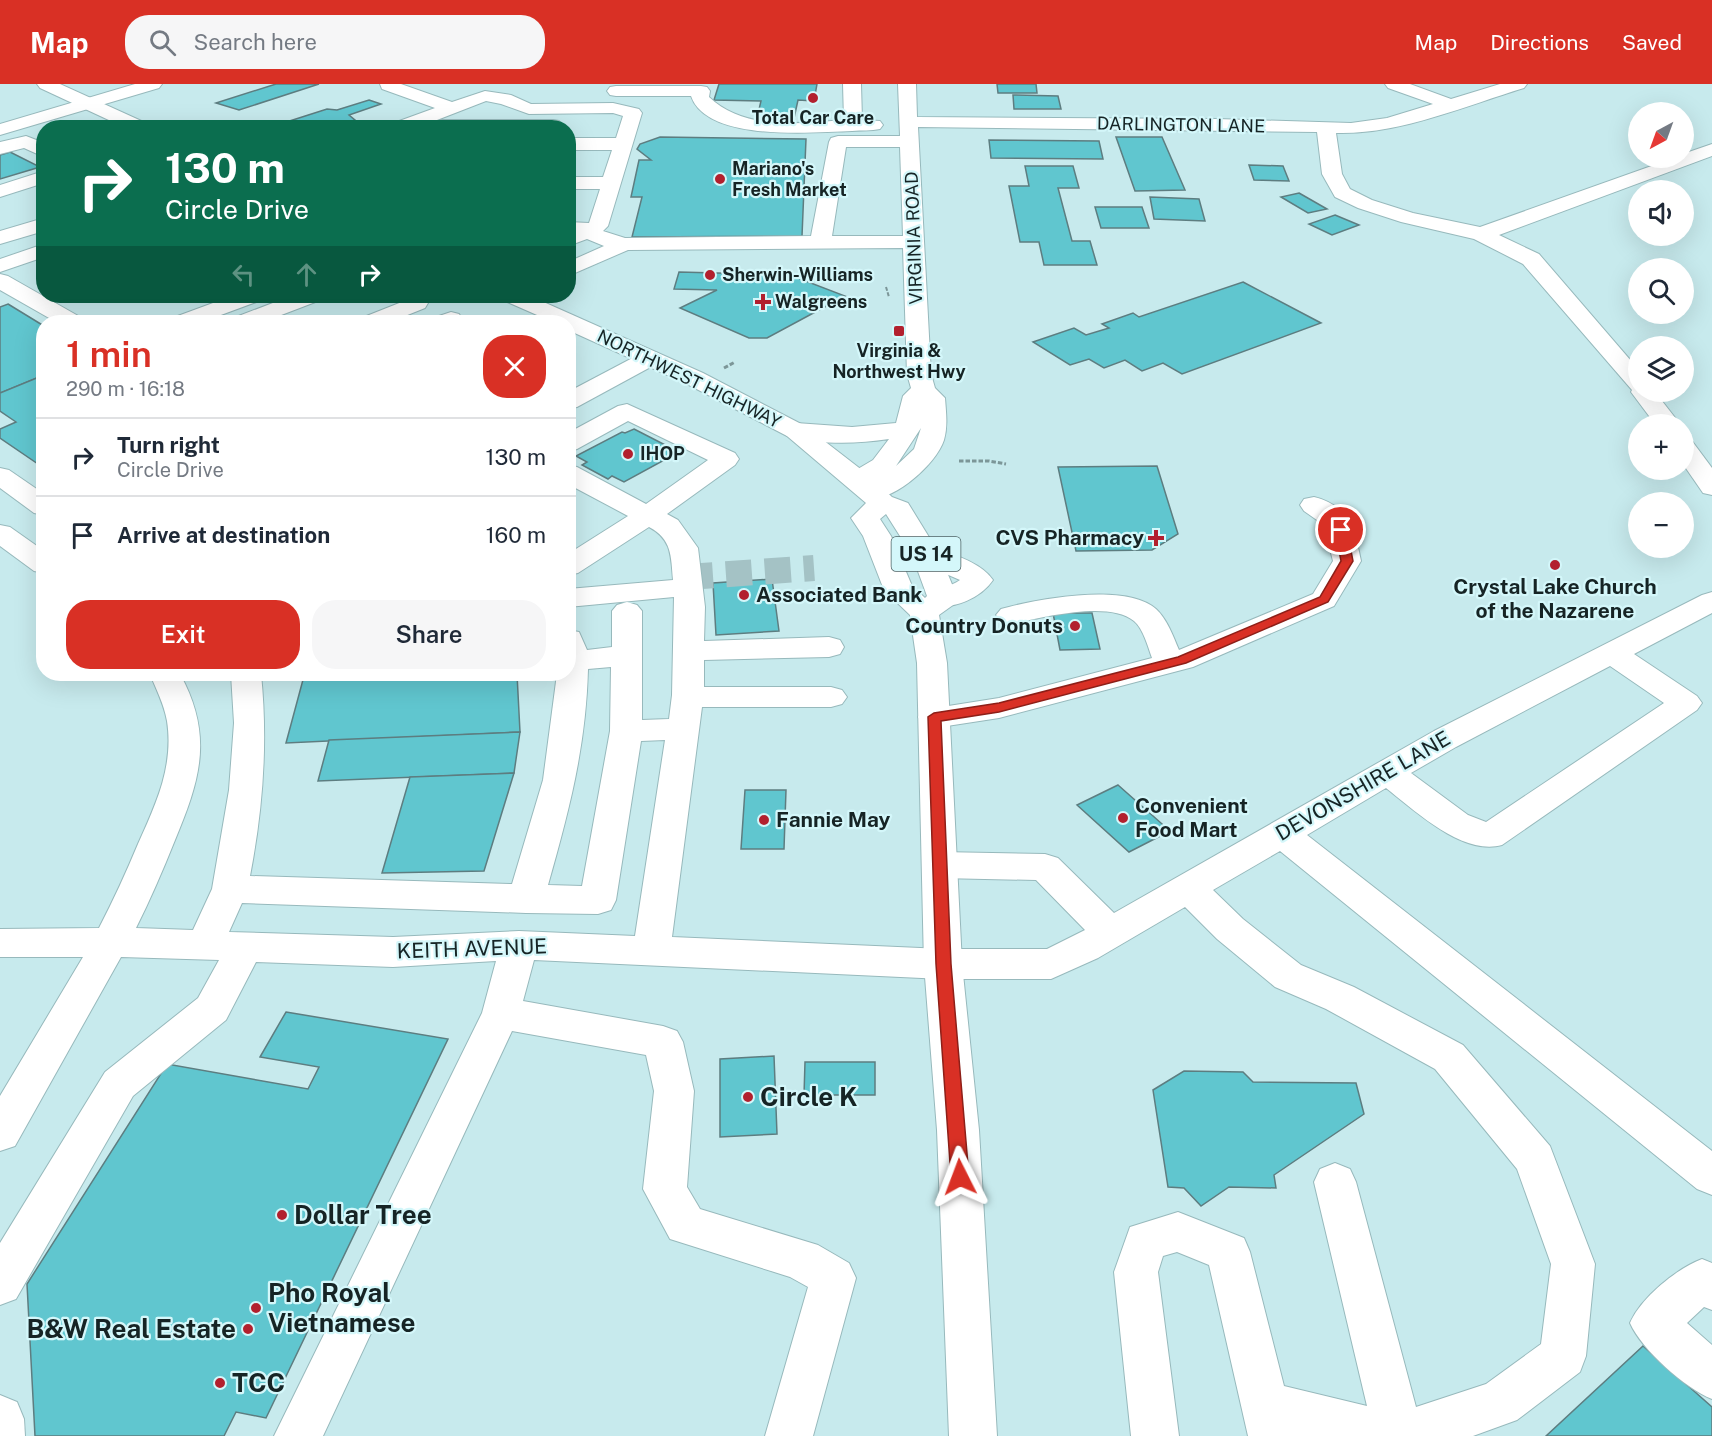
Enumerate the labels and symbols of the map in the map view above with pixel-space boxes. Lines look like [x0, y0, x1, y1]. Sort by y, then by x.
marker: Total Car Care [806, 91, 820, 105]
north arrow [1628, 102, 1694, 168]
place label: Total Car Care [752, 107, 874, 128]
street label: DARLINGTON LANE [1097, 113, 1265, 136]
place label: Mariano's Fresh Market [732, 158, 847, 200]
street label: VIRGINIA ROAD [901, 171, 926, 305]
marker: Mariano's Fresh Market [713, 172, 727, 186]
place label: Sherwin-Williams [722, 264, 873, 285]
marker: Sherwin-Williams [703, 268, 717, 282]
place label: Walgreens [775, 291, 867, 312]
marker: Walgreens [756, 295, 770, 309]
marker: Virginia & Northwest Hwy [892, 324, 906, 338]
street label: NORTHWEST HIGHWAY [594, 325, 785, 432]
place label: Virginia & Northwest Hwy [832, 340, 966, 382]
place label: IHOP [640, 443, 685, 464]
marker: IHOP [621, 447, 635, 461]
pin [1315, 504, 1366, 555]
place label: CVS Pharmacy [996, 525, 1144, 550]
marker: CVS Pharmacy [1149, 531, 1163, 545]
road number: US 14 [892, 537, 960, 571]
marker: Crystal Lake Church of the Nazarene [1548, 558, 1562, 572]
place label: Crystal Lake Church of the Nazarene [1453, 574, 1657, 623]
place label: Associated Bank [756, 582, 923, 607]
marker: Associated Bank [737, 588, 751, 602]
place label: Country Donuts [905, 613, 1063, 638]
marker: Country Donuts [1068, 619, 1082, 633]
street label: DEVONSHIRE LANE [1271, 725, 1454, 846]
place label: Convenient Food Mart [1135, 793, 1248, 842]
place label: Fannie May [776, 807, 891, 832]
marker: Convenient Food Mart [1116, 811, 1130, 825]
marker: Fannie May [757, 813, 771, 827]
street label: KEITH AVENUE [396, 933, 548, 964]
place label: Circle K [760, 1081, 858, 1112]
marker: Circle K [741, 1090, 755, 1104]
position arrow [928, 1145, 992, 1209]
place label: Dollar Tree [294, 1199, 432, 1230]
marker: Dollar Tree [275, 1208, 289, 1222]
place label: Pho Royal Vietnamese [268, 1277, 416, 1338]
marker: Pho Royal Vietnamese [249, 1301, 263, 1315]
place label: B&W Real Estate [26, 1313, 236, 1344]
marker: B&W Real Estate [241, 1322, 255, 1336]
place label: TCC [232, 1367, 285, 1398]
marker: TCC [213, 1376, 227, 1390]

